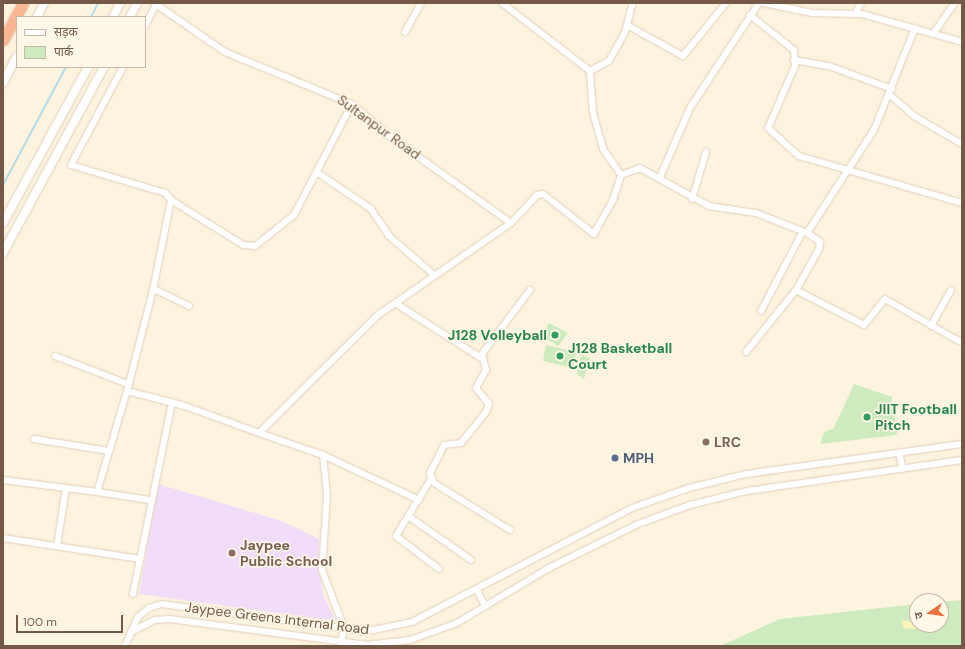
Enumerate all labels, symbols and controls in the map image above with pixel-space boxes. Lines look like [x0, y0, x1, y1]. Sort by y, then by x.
legend [16, 16, 146, 68]
text: सड़क [54, 24, 78, 40]
text: पार्क [54, 44, 73, 60]
street label: Sultanpur Road [334, 91, 424, 163]
place label: J128 Volleyball [448, 327, 547, 343]
marker: J128 Volleyball [550, 330, 560, 340]
place label: J128 Basketball Court [568, 340, 672, 372]
marker: J128 Basketball Court [555, 351, 565, 361]
place label: JIIT Football Pitch [875, 401, 957, 434]
marker: JIIT Football Pitch [862, 412, 872, 422]
place label: LRC [714, 434, 741, 450]
marker: LRC [701, 437, 711, 447]
place label: MPH [623, 450, 654, 466]
marker: MPH [610, 453, 620, 463]
place label: Jaypee Public School [240, 537, 332, 570]
marker: Jaypee Public School [227, 548, 237, 558]
north arrow [909, 593, 949, 633]
street label: Jaypee Greens Internal Road [184, 598, 370, 638]
scale bar [18, 607, 125, 633]
text: उ [911, 611, 926, 620]
text: 100 m [23, 614, 57, 630]

